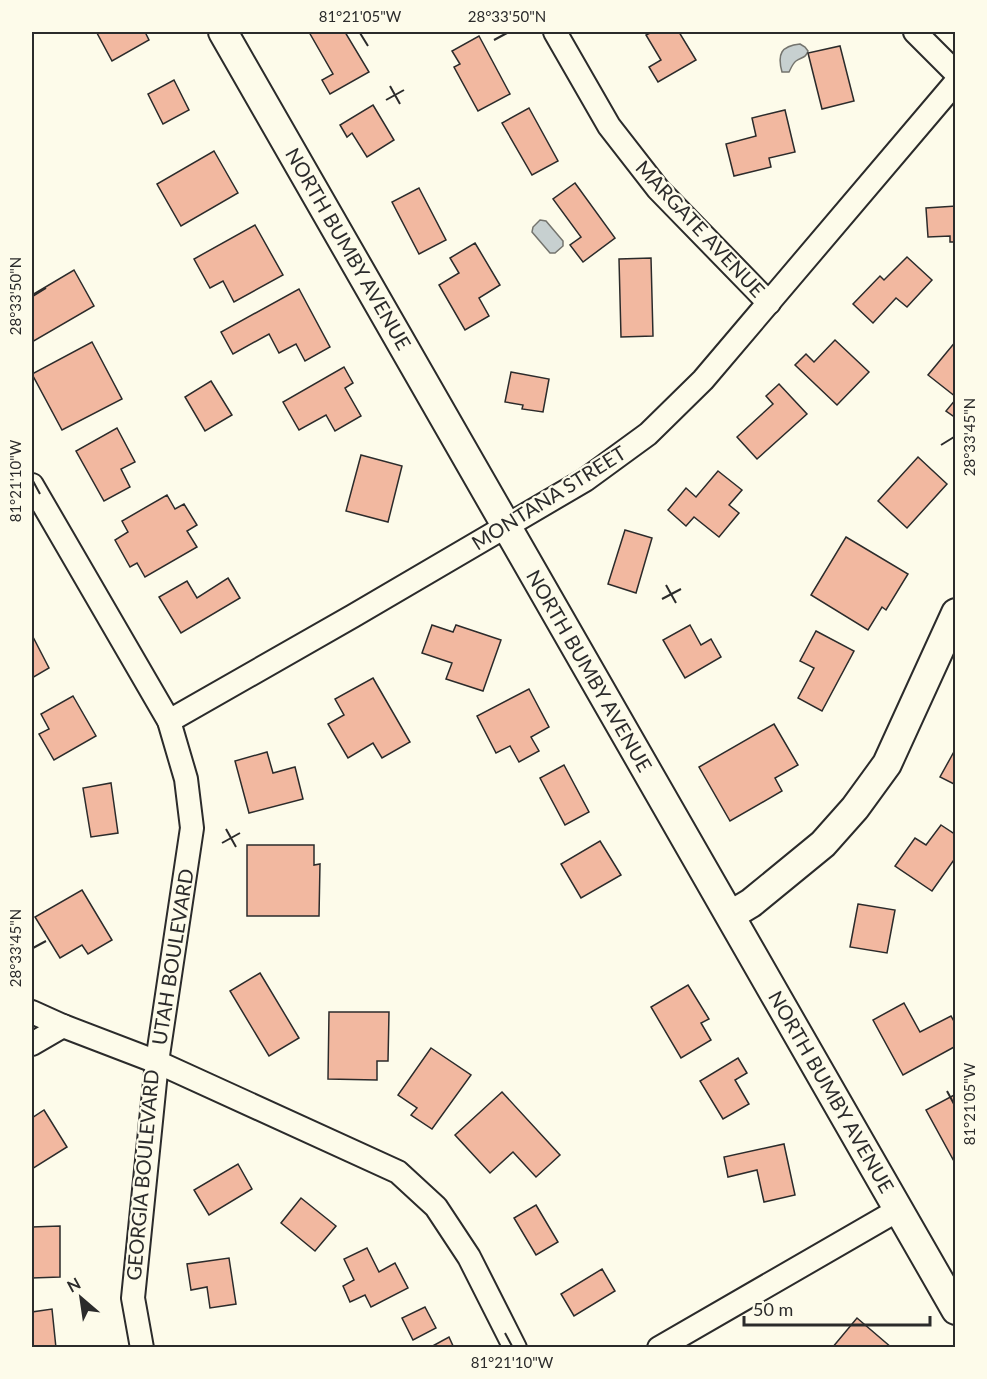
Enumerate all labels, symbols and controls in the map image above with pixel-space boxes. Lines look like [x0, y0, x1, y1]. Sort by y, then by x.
text: 81°21'05"W [319, 7, 402, 25]
text: 28°33'50"N [468, 7, 546, 25]
street label: NORTH BUMBY AVENUE [281, 143, 417, 354]
street label: MARGATE AVENUE [631, 155, 770, 302]
text: 28°33'50"N [6, 257, 24, 335]
text: 28°33'45"N [960, 398, 978, 476]
text: 81°21'10"W [6, 439, 24, 522]
street label: MONTANA STREET [467, 440, 630, 554]
street label: NORTH BUMBY AVENUE [522, 565, 658, 776]
street label: UTAH BOULEVARD [146, 867, 198, 1047]
text: 28°33'45"N [6, 909, 24, 987]
street label: NORTH BUMBY AVENUE [764, 986, 900, 1197]
text: 81°21'05"W [960, 1062, 978, 1145]
street label: GEORGIA BOULEVARD [121, 1068, 163, 1281]
north arrow [51, 1268, 111, 1328]
text: N [63, 1273, 83, 1296]
scale bar [744, 1289, 930, 1327]
text: 50 m [753, 1298, 793, 1320]
text: 81°21'10"W [471, 1353, 554, 1371]

